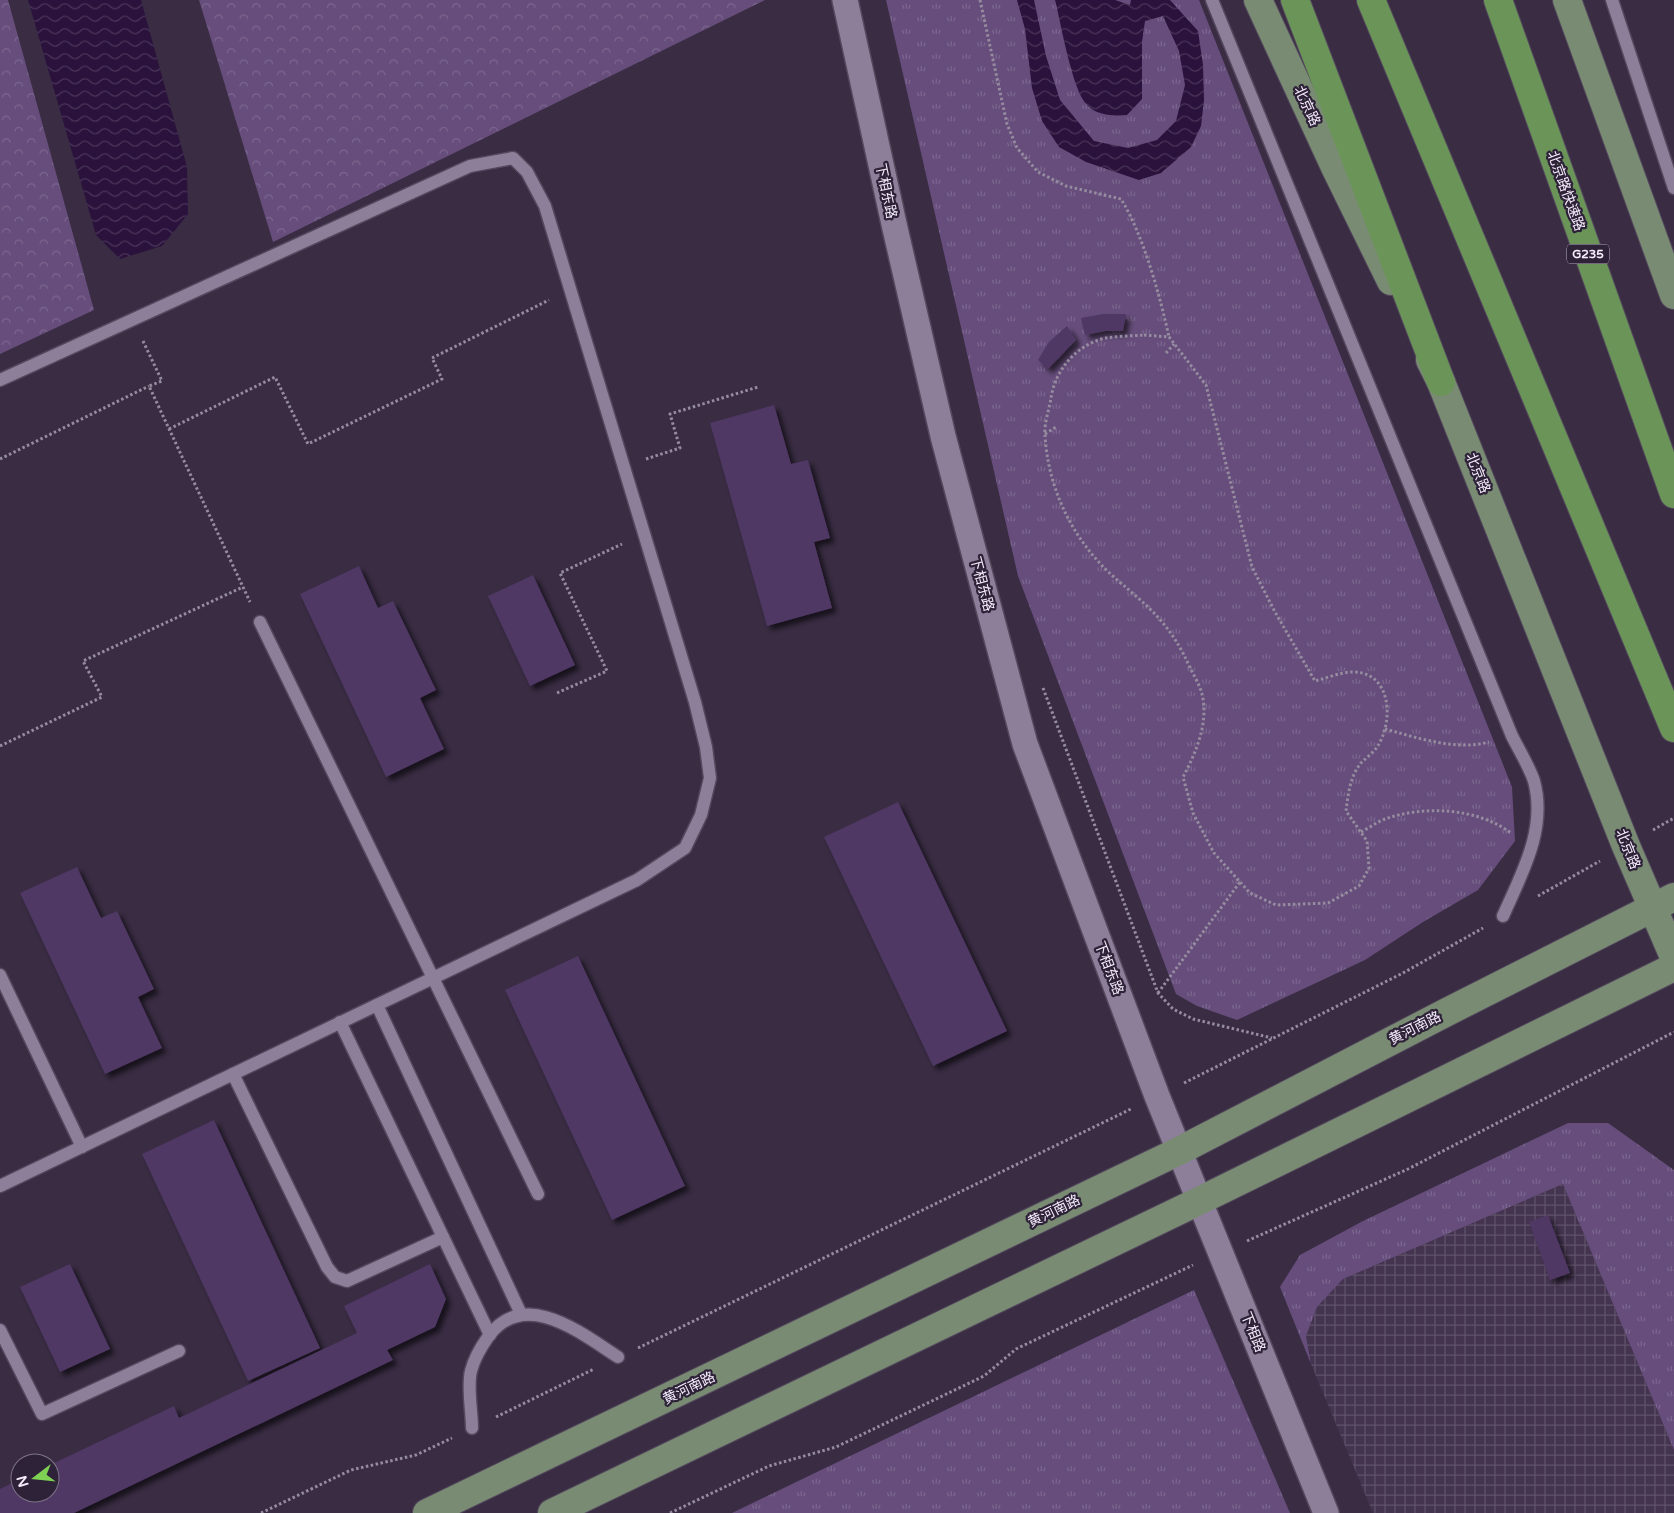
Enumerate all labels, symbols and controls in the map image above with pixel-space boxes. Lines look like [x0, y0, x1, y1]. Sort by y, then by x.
street label: 北京路 [1290, 83, 1324, 129]
street label: 北京路快速路 [1544, 149, 1588, 233]
street label: 下相东路 [872, 162, 900, 220]
road number: G235 [1567, 244, 1609, 264]
street label: 北京路 [1462, 450, 1494, 496]
street label: 下相东路 [967, 555, 997, 613]
street label: 北京路 [1612, 826, 1644, 872]
street label: 下相东路 [1091, 939, 1127, 997]
street label: 黄河南路 [1386, 1008, 1444, 1048]
street label: 黄河南路 [1025, 1191, 1083, 1231]
street label: 下相路 [1237, 1309, 1269, 1355]
street label: 黄河南路 [660, 1368, 718, 1408]
north arrow [10, 1453, 60, 1503]
text: N [13, 1474, 33, 1489]

